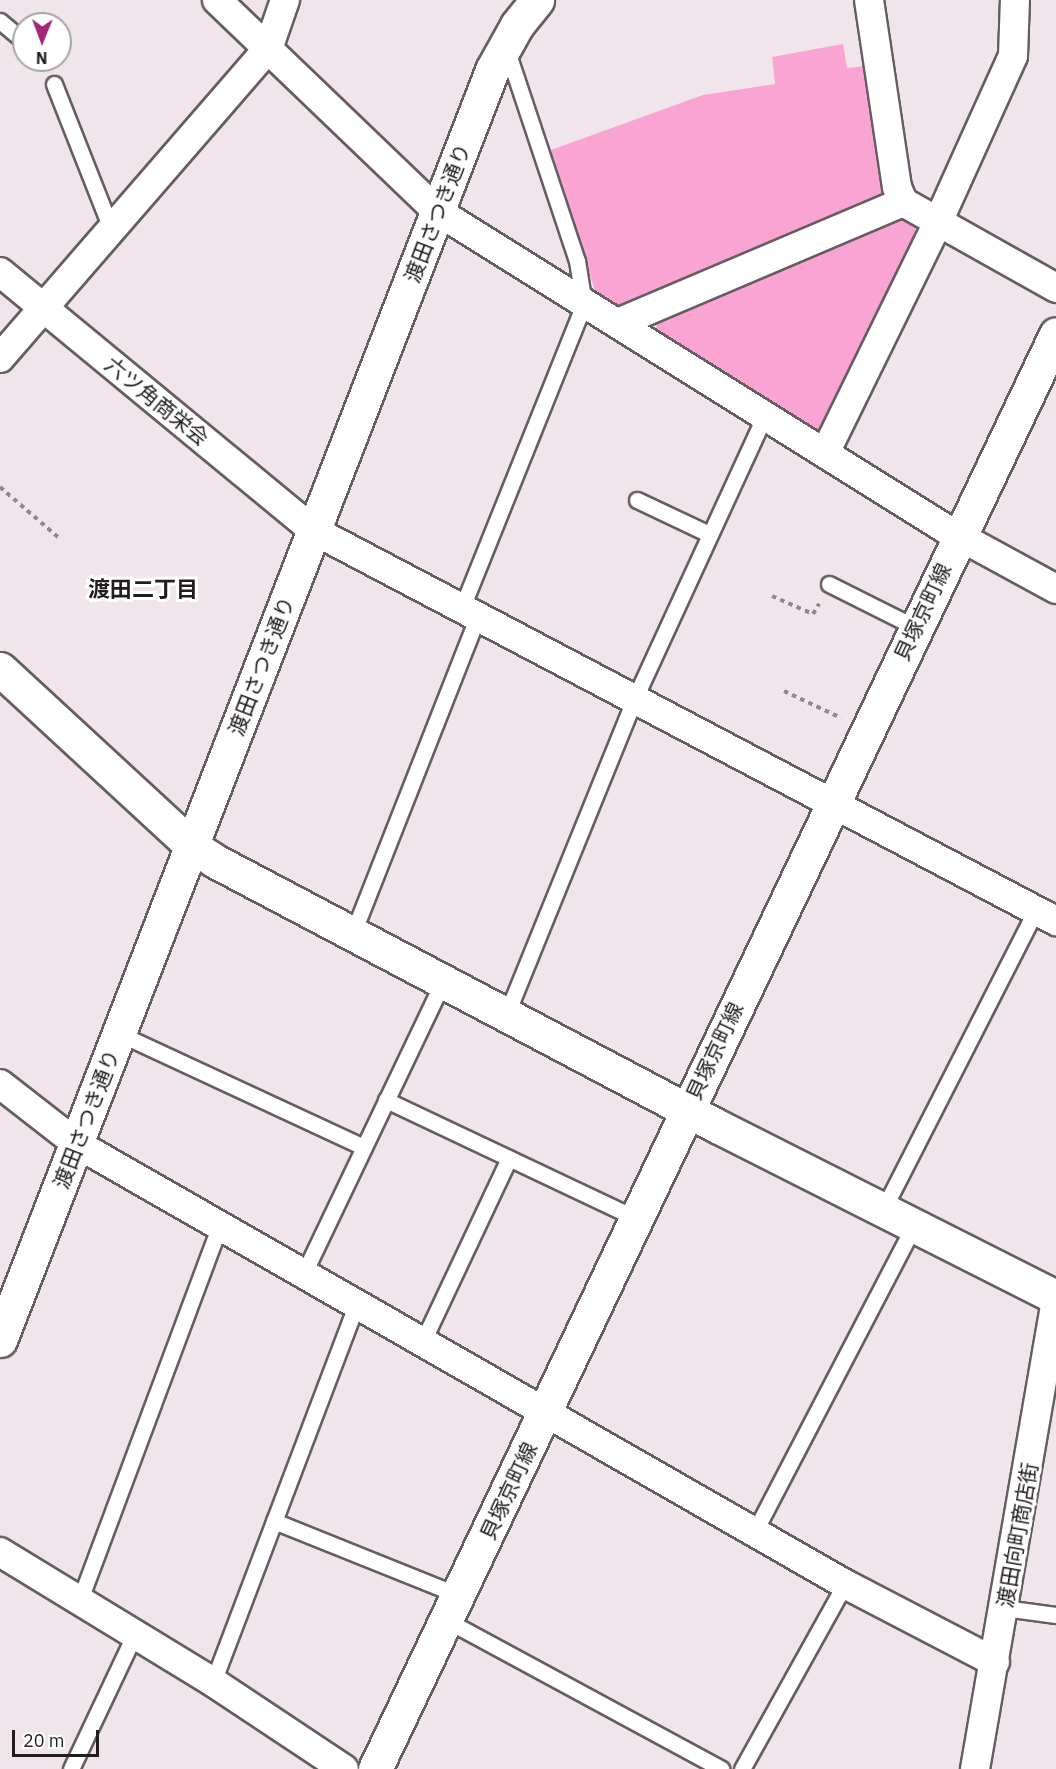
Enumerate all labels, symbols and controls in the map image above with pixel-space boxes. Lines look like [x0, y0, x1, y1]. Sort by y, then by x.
north arrow [12, 12, 72, 72]
text: N [36, 48, 48, 68]
street label: 渡田さつき通り [399, 140, 475, 286]
street label: 六ツ角商栄会 [100, 352, 214, 450]
street label: 貝塚京町線 [888, 559, 956, 665]
district label: 渡田二丁目 [88, 576, 198, 602]
street label: 渡田さつき通り [223, 593, 299, 739]
street label: 貝塚京町線 [680, 998, 748, 1104]
street label: 渡田さつき通り [48, 1046, 124, 1192]
street label: 貝塚京町線 [474, 1438, 542, 1544]
street label: 渡田向町商店街 [992, 1460, 1042, 1610]
scale bar [15, 1718, 102, 1756]
text: 20 m [23, 1729, 65, 1752]

